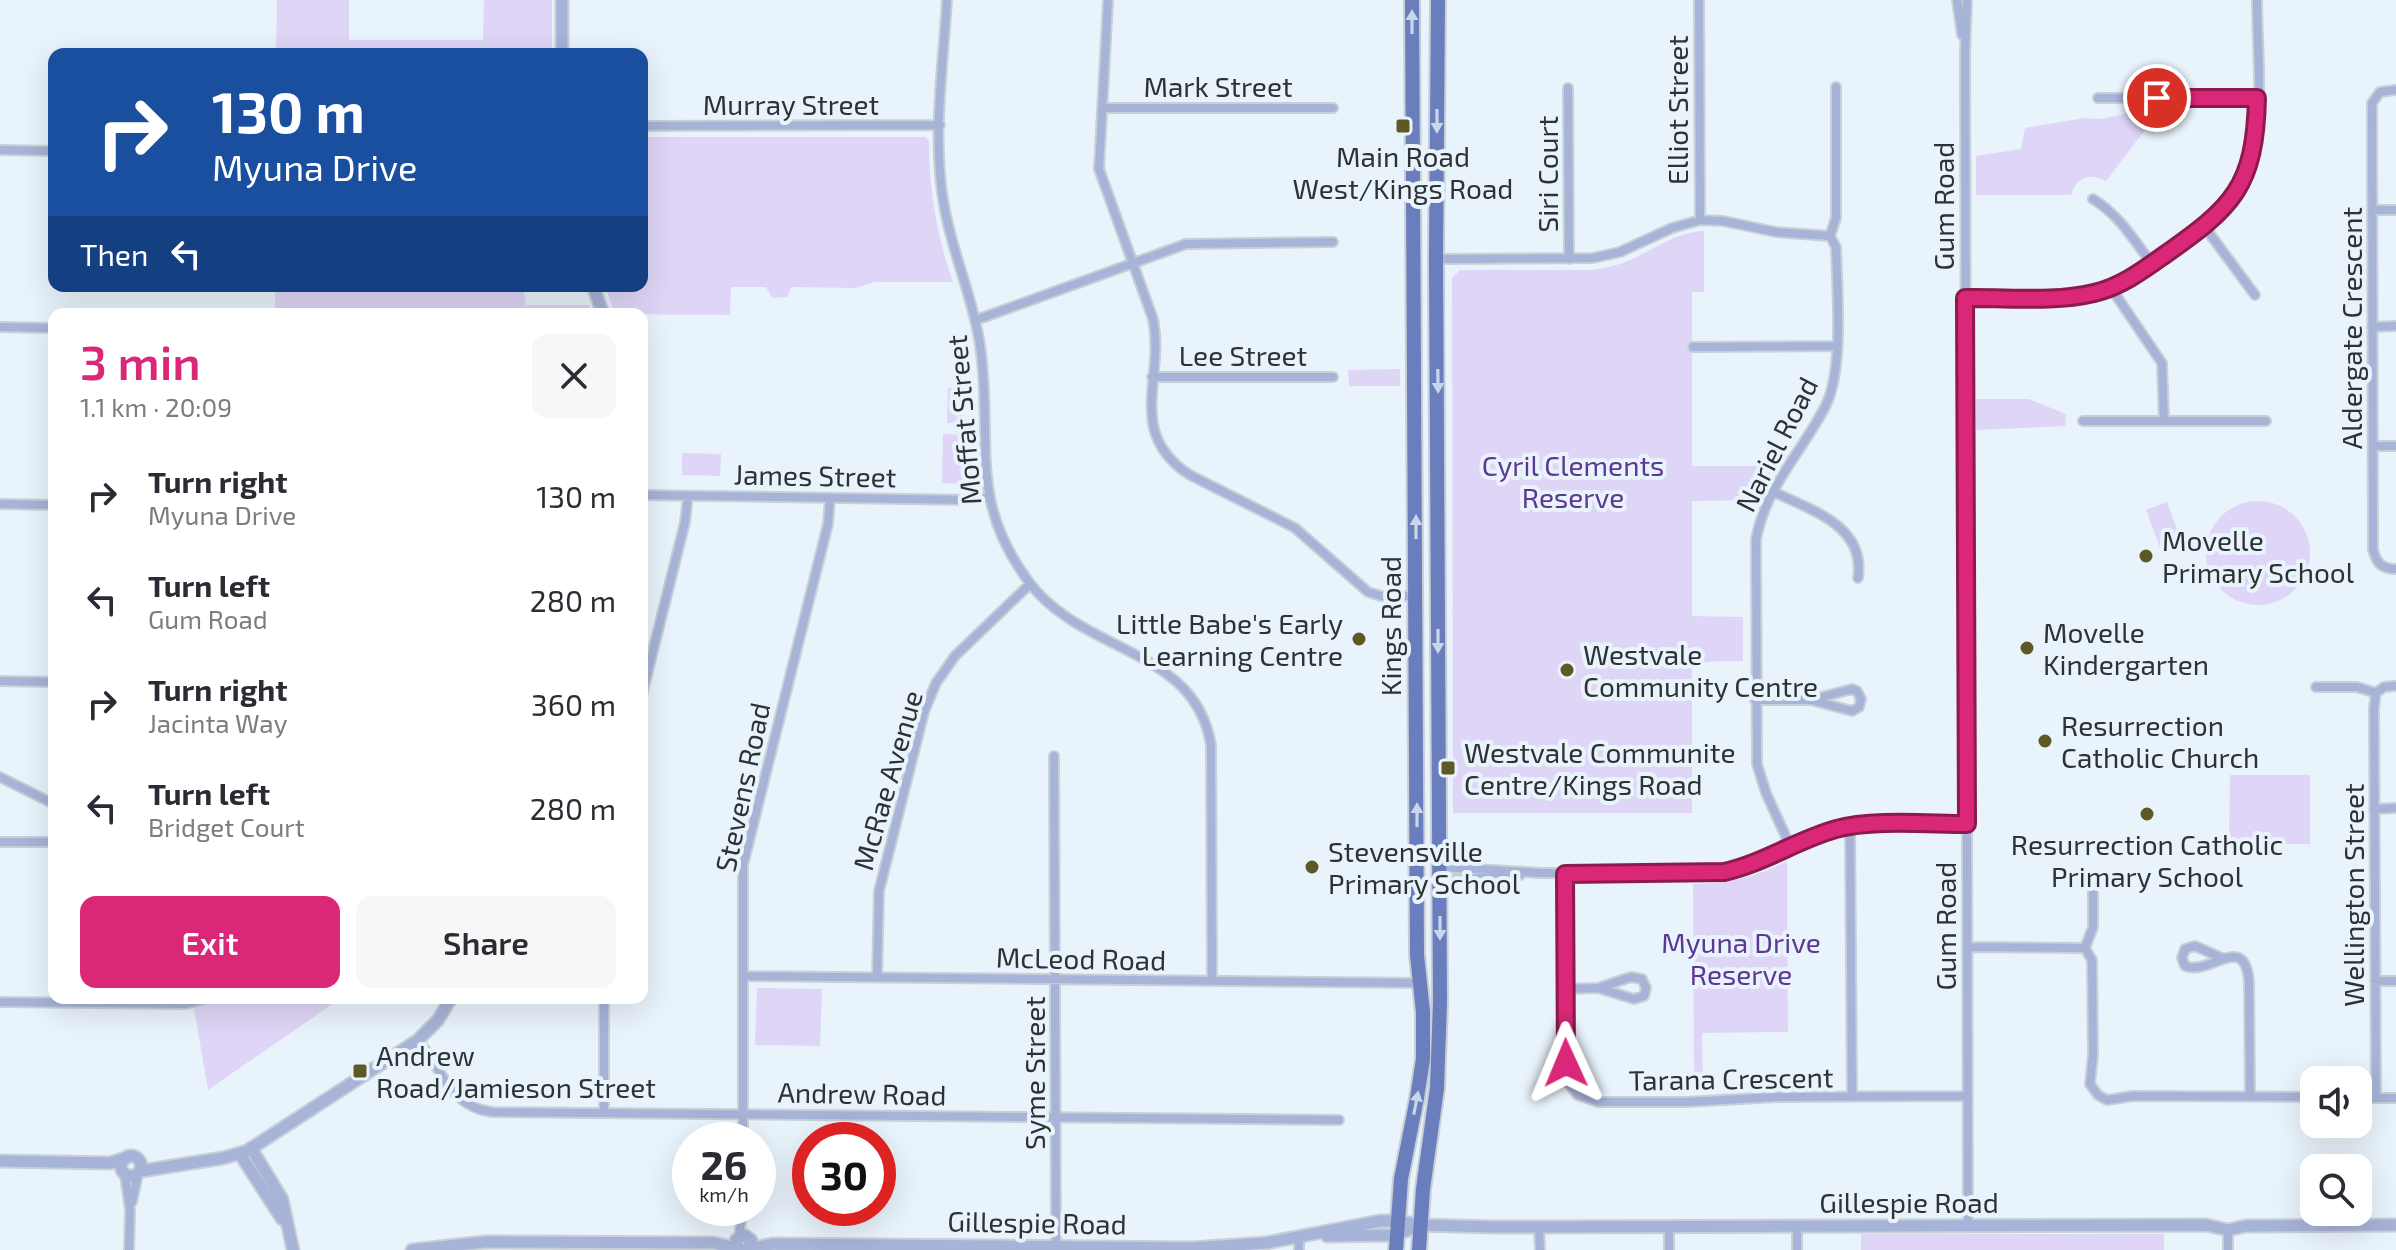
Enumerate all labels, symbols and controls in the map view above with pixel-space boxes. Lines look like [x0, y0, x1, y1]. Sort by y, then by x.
one-way arrow [1406, 9, 1418, 34]
street label: Elliot Street [1660, 35, 1694, 185]
pin [2123, 64, 2191, 132]
street label: Mark Street [1143, 69, 1293, 103]
icon: arrive [2135, 76, 2179, 120]
text: 130 m [212, 77, 365, 144]
icon: right [80, 80, 184, 184]
street label: Murray Street [703, 87, 879, 121]
one-way arrow [1431, 109, 1443, 134]
street label: Siri Court [1530, 116, 1564, 232]
marker: Main Road West/Kings Road [1394, 117, 1412, 135]
place label: Main Road West/Kings Road [1293, 139, 1513, 205]
street label: Gum Road [1926, 142, 1960, 270]
text: Myuna Drive [212, 145, 417, 188]
street label: Aldergate Crescent [2334, 207, 2368, 449]
icon: left [164, 232, 208, 276]
text: Then [80, 236, 148, 272]
text: 3 min [80, 332, 201, 390]
button: close [532, 334, 616, 418]
street label: Moffat Street [939, 334, 987, 506]
street label: Lee Street [1179, 338, 1307, 372]
one-way arrow [1431, 369, 1444, 394]
street label: Nariel Road [1728, 371, 1824, 517]
text: 1.1 km · 20:09 [80, 391, 232, 422]
park label: Cyril Clements Reserve [1482, 448, 1664, 514]
street label: James Street [733, 457, 897, 493]
text: Turn right [148, 463, 288, 499]
icon: right [80, 474, 124, 518]
text: 130 m [536, 478, 616, 514]
text: Myuna Drive [148, 499, 296, 530]
one-way arrow [1410, 514, 1422, 539]
place label: Movelle Primary School [2162, 523, 2355, 589]
marker: Movelle Primary School [2137, 547, 2155, 565]
street label: Kings Road [1373, 556, 1407, 696]
text: Turn left [148, 567, 270, 603]
icon: left [80, 578, 124, 622]
text: 280 m [530, 582, 616, 618]
text: Gum Road [148, 603, 268, 634]
place label: Little Babe's Early Learning Centre [1116, 606, 1343, 672]
place label: Movelle Kindergarten [2043, 615, 2209, 681]
one-way arrow [1432, 629, 1444, 654]
marker: Little Babe's Early Learning Centre [1350, 630, 1368, 648]
place label: Westvale Community Centre [1583, 637, 1818, 703]
marker: Movelle Kindergarten [2018, 639, 2036, 657]
marker: Westvale Community Centre [1558, 661, 1576, 679]
text: Turn right [148, 671, 288, 707]
icon: right [80, 682, 124, 726]
text: 360 m [531, 686, 616, 722]
street label: McRae Avenue [845, 686, 929, 874]
street label: Stevens Road [707, 699, 777, 875]
text: Jacinta Way [148, 707, 287, 738]
place label: Resurrection Catholic Church [2061, 708, 2259, 774]
marker: Resurrection Catholic Church [2036, 732, 2054, 750]
place label: Westvale Communite Centre/Kings Road [1464, 735, 1735, 801]
marker: Westvale Communite Centre/Kings Road [1439, 759, 1457, 777]
text: Turn left [148, 775, 270, 811]
street label: Wellington Street [2336, 783, 2370, 1007]
icon: left [80, 786, 124, 830]
text: 280 m [530, 790, 616, 826]
one-way arrow [1411, 802, 1423, 827]
marker: Resurrection Catholic Primary School [2138, 805, 2156, 823]
text: Bridget Court [148, 811, 305, 842]
place label: Resurrection Catholic Primary School [2011, 827, 2283, 893]
place label: Stevensville Primary School [1328, 834, 1521, 900]
marker: Stevensville Primary School [1303, 858, 1321, 876]
street label: Gum Road [1928, 862, 1962, 990]
button: Exit [80, 896, 340, 988]
button: Share [356, 896, 616, 988]
one-way arrow [1434, 916, 1446, 941]
park label: Myuna Drive Reserve [1661, 925, 1821, 991]
street label: McLeod Road [996, 940, 1166, 976]
street label: Syme Street [1017, 996, 1051, 1150]
position arrow [1524, 1021, 1608, 1105]
place label: Andrew Road/Jamieson Street [376, 1038, 656, 1104]
street label: Tarana Crescent [1628, 1059, 1834, 1097]
marker: Andrew Road/Jamieson Street [351, 1062, 369, 1080]
map controls [2300, 1066, 2372, 1226]
button: sound [2300, 1066, 2372, 1138]
street label: Andrew Road [777, 1075, 947, 1111]
one-way arrow [1411, 1090, 1423, 1115]
speed limit sign: 30 [792, 1122, 896, 1226]
text: 26 [701, 1140, 747, 1188]
button: search [2300, 1154, 2372, 1226]
text: km/h [699, 1182, 749, 1206]
street label: Gillespie Road [1819, 1185, 1999, 1219]
street label: Gillespie Road [947, 1203, 1127, 1241]

